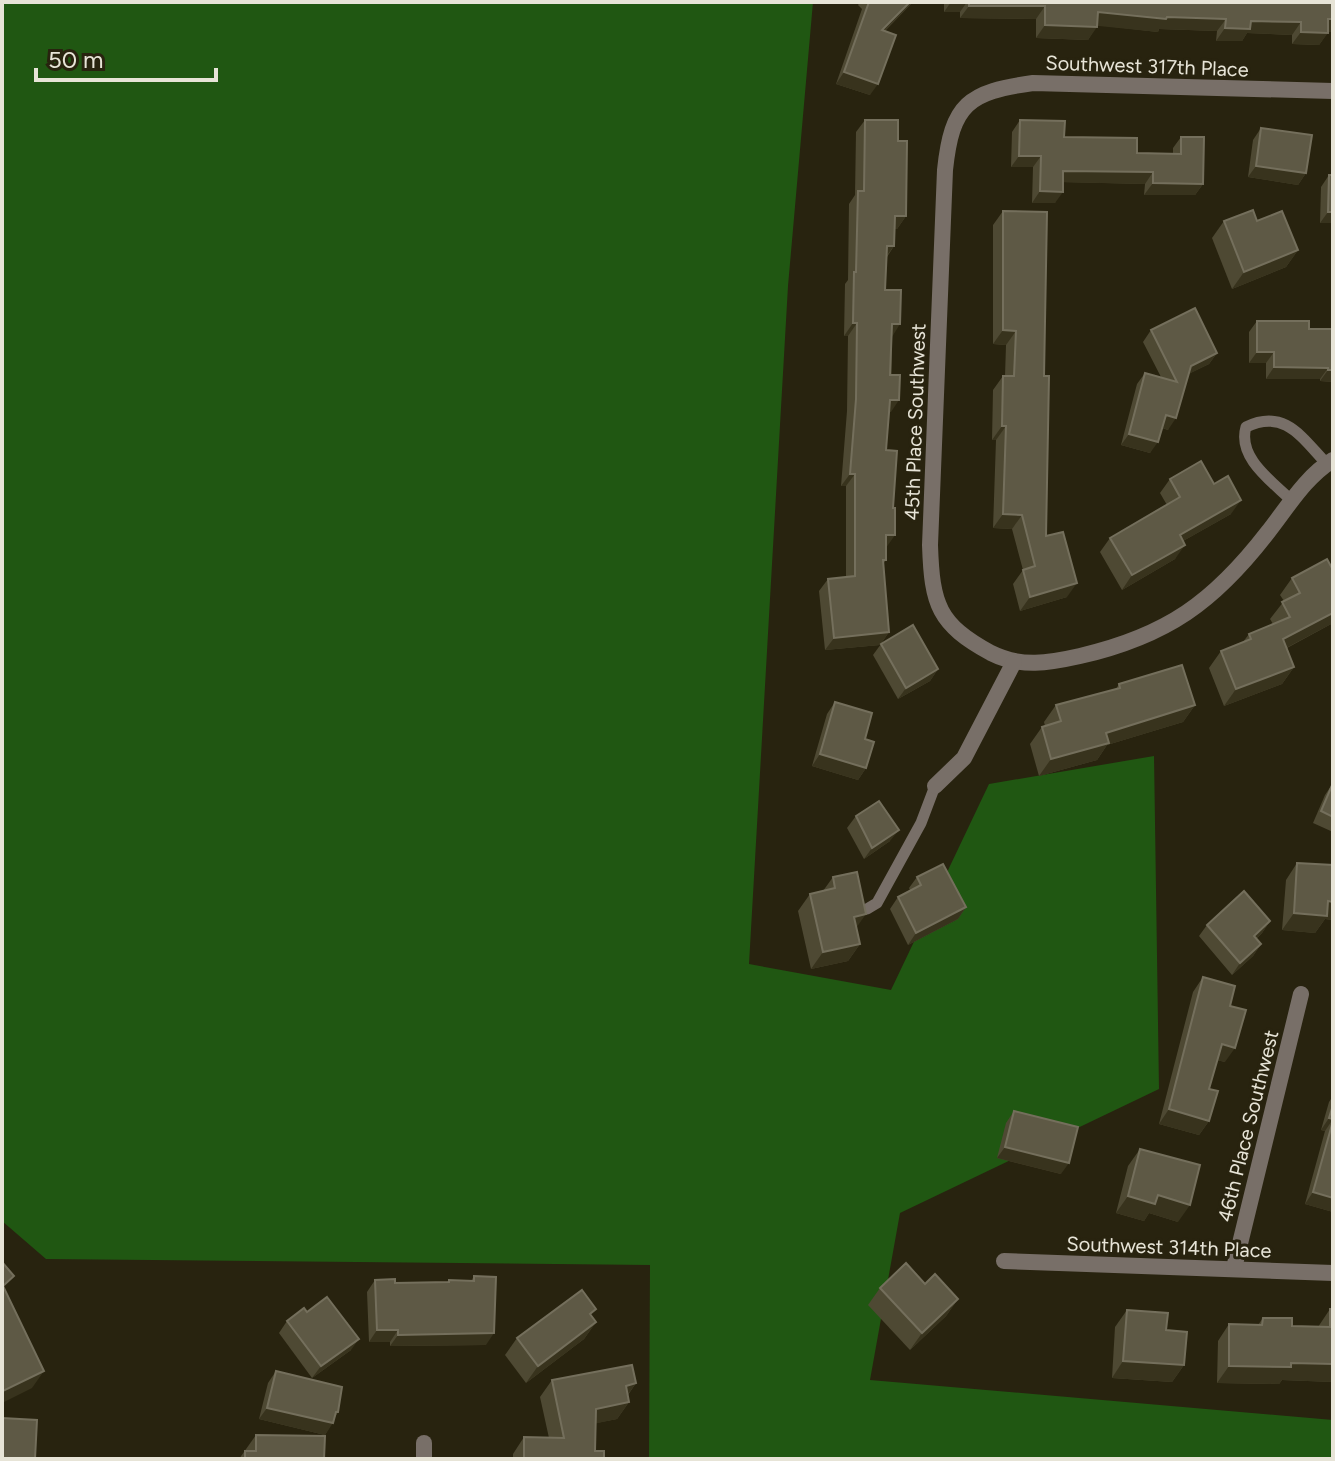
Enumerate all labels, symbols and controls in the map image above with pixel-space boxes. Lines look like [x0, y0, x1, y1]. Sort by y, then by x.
scale bar [36, 32, 216, 82]
text: 50 m [48, 45, 104, 74]
street label: Southwest 317th Place [1045, 50, 1249, 82]
street label: 45th Place Southwest [900, 323, 930, 521]
street label: 46th Place Southwest [1213, 1027, 1283, 1225]
street label: Southwest 314th Place [1066, 1231, 1272, 1263]

